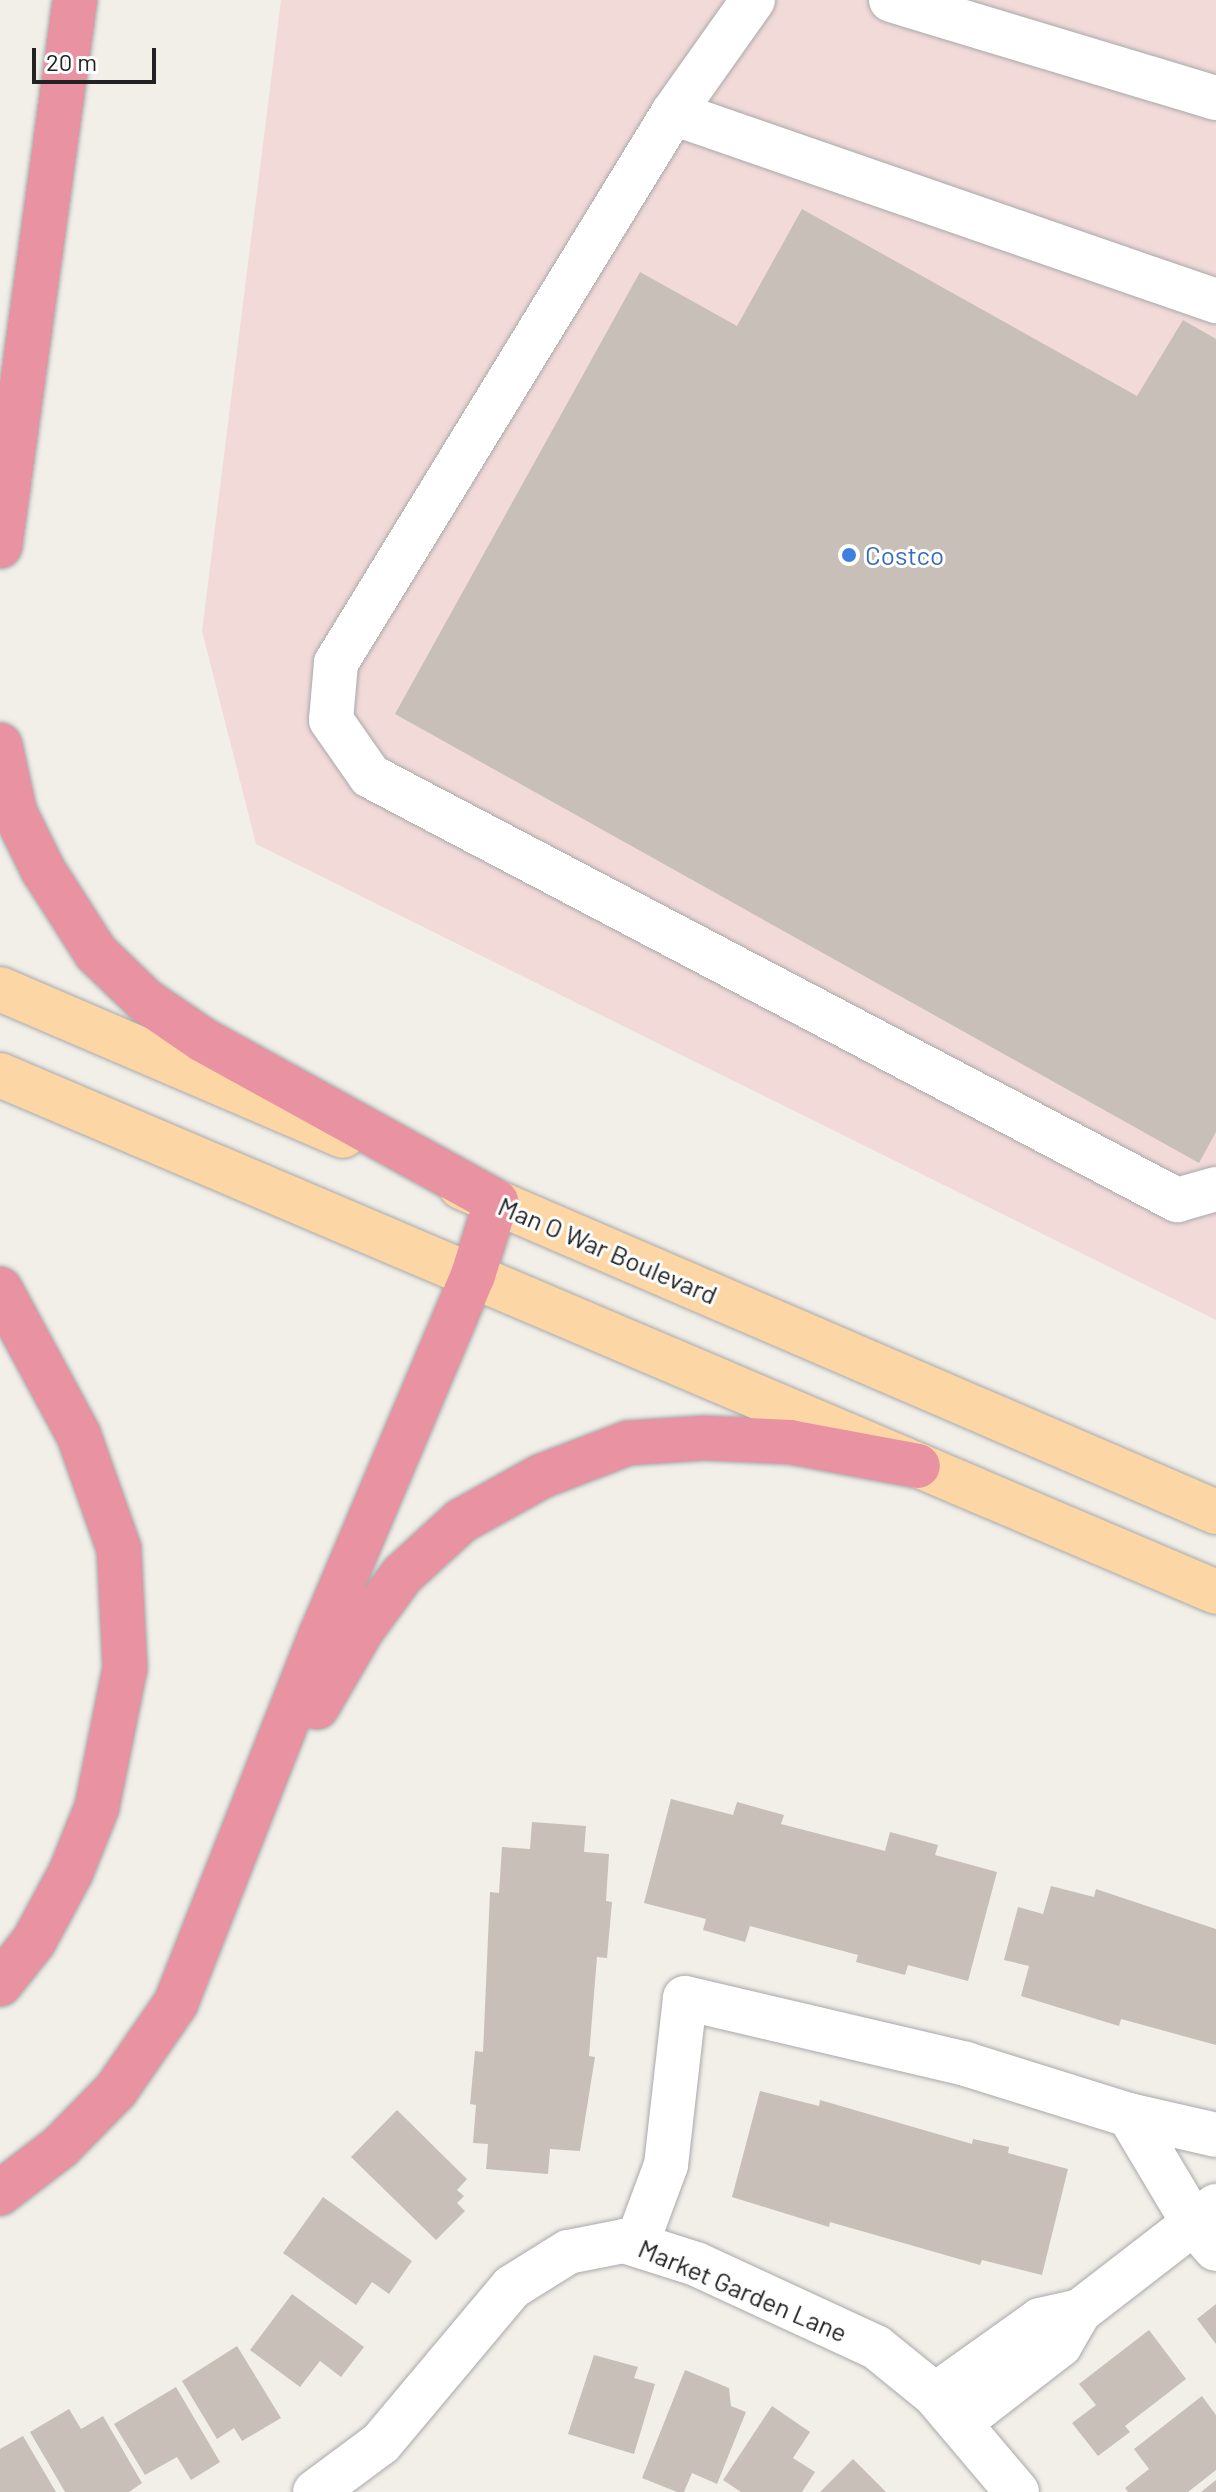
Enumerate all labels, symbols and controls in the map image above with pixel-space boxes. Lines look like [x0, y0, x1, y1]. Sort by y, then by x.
scale bar [36, 32, 160, 82]
text: 20 m [46, 47, 97, 76]
place label: Costco [865, 539, 944, 571]
marker: Costco [840, 546, 858, 564]
street label: Man O War Boulevard [494, 1190, 722, 1310]
street label: Market Garden Lane [634, 2232, 852, 2348]

